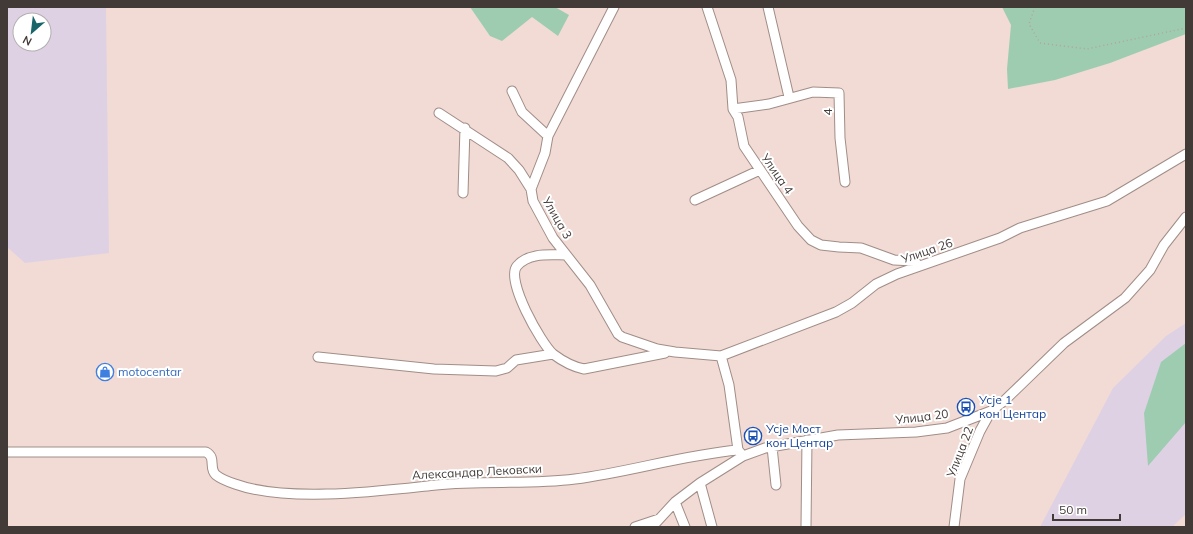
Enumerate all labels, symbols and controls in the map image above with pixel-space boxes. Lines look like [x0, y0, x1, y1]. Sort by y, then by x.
north arrow [12, 12, 52, 52]
text: N [20, 33, 34, 49]
street label: 4 [820, 108, 835, 116]
street label: Улица 4 [757, 150, 797, 197]
street label: Улица 3 [539, 193, 575, 241]
street label: Улица 26 [898, 235, 955, 267]
shop icon: motocentar [95, 362, 115, 382]
place label: motocentar [118, 364, 182, 379]
place label: Усје 1 кон Центар [978, 392, 1046, 421]
bus stop icon: Усје 1 кон Центар [956, 397, 976, 417]
street label: Улица 20 [894, 406, 949, 427]
place label: Усје Мост кон Центар [765, 421, 833, 450]
street label: Улица 22 [943, 424, 976, 480]
bus stop icon: Усје Мост кон Центар [743, 426, 763, 446]
street label: Александар Лековски [412, 461, 542, 482]
scale bar [1053, 496, 1120, 522]
text: 50 m [1059, 502, 1087, 517]

